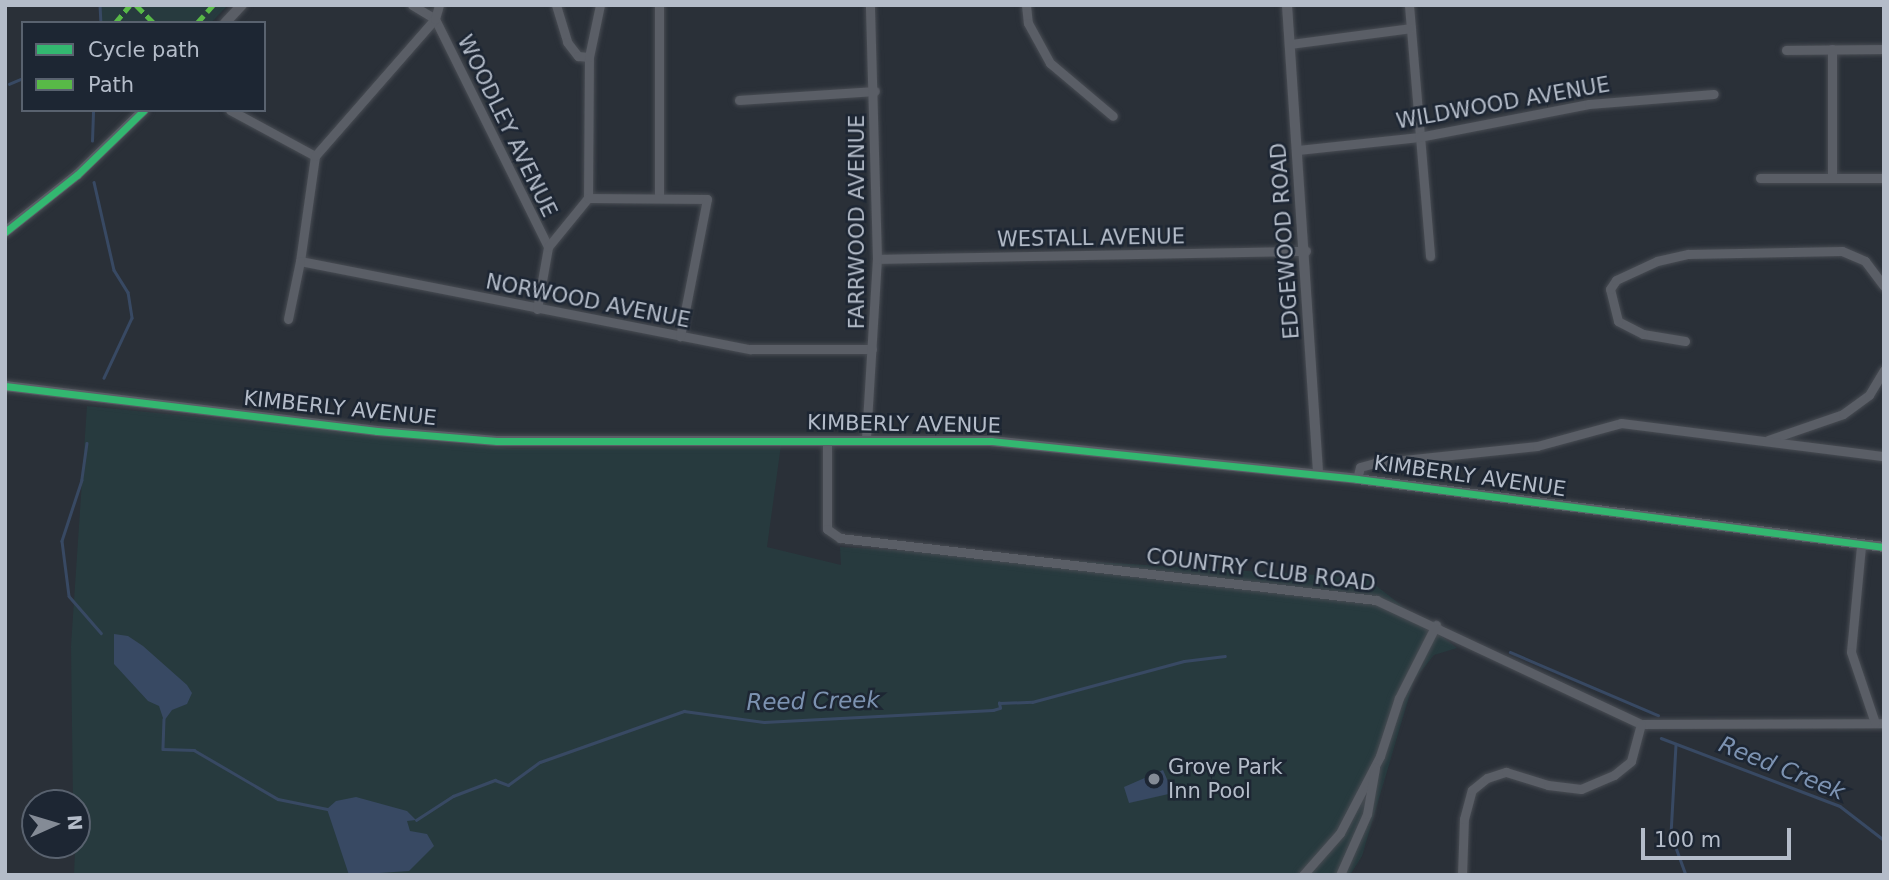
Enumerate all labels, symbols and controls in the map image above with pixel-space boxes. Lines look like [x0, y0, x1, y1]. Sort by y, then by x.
legend [21, 21, 266, 112]
street label: WOODLEY AVENUE [452, 31, 562, 221]
text: Cycle path [88, 38, 200, 62]
street label: WILDWOOD AVENUE [1394, 72, 1612, 134]
text: Path [88, 73, 134, 97]
street label: FARRWOOD AVENUE [844, 115, 870, 329]
street label: EDGEWOOD ROAD [1266, 142, 1304, 340]
street label: WESTALL AVENUE [997, 224, 1185, 252]
street label: NORWOOD AVENUE [484, 269, 692, 333]
street label: KIMBERLY AVENUE [242, 385, 438, 431]
street label: KIMBERLY AVENUE [807, 410, 1001, 438]
street label: KIMBERLY AVENUE [1372, 450, 1568, 502]
street label: COUNTRY CLUB ROAD [1145, 543, 1377, 597]
water label: Reed Creek [746, 686, 880, 716]
water label: Reed Creek [1715, 730, 1849, 806]
place label: Grove Park Inn Pool [1168, 754, 1283, 804]
marker: Grove Park Inn Pool [1146, 771, 1162, 787]
north arrow [21, 789, 91, 859]
text: N [63, 814, 86, 831]
scale bar [1644, 814, 1794, 858]
text: 100 m [1654, 828, 1721, 852]

